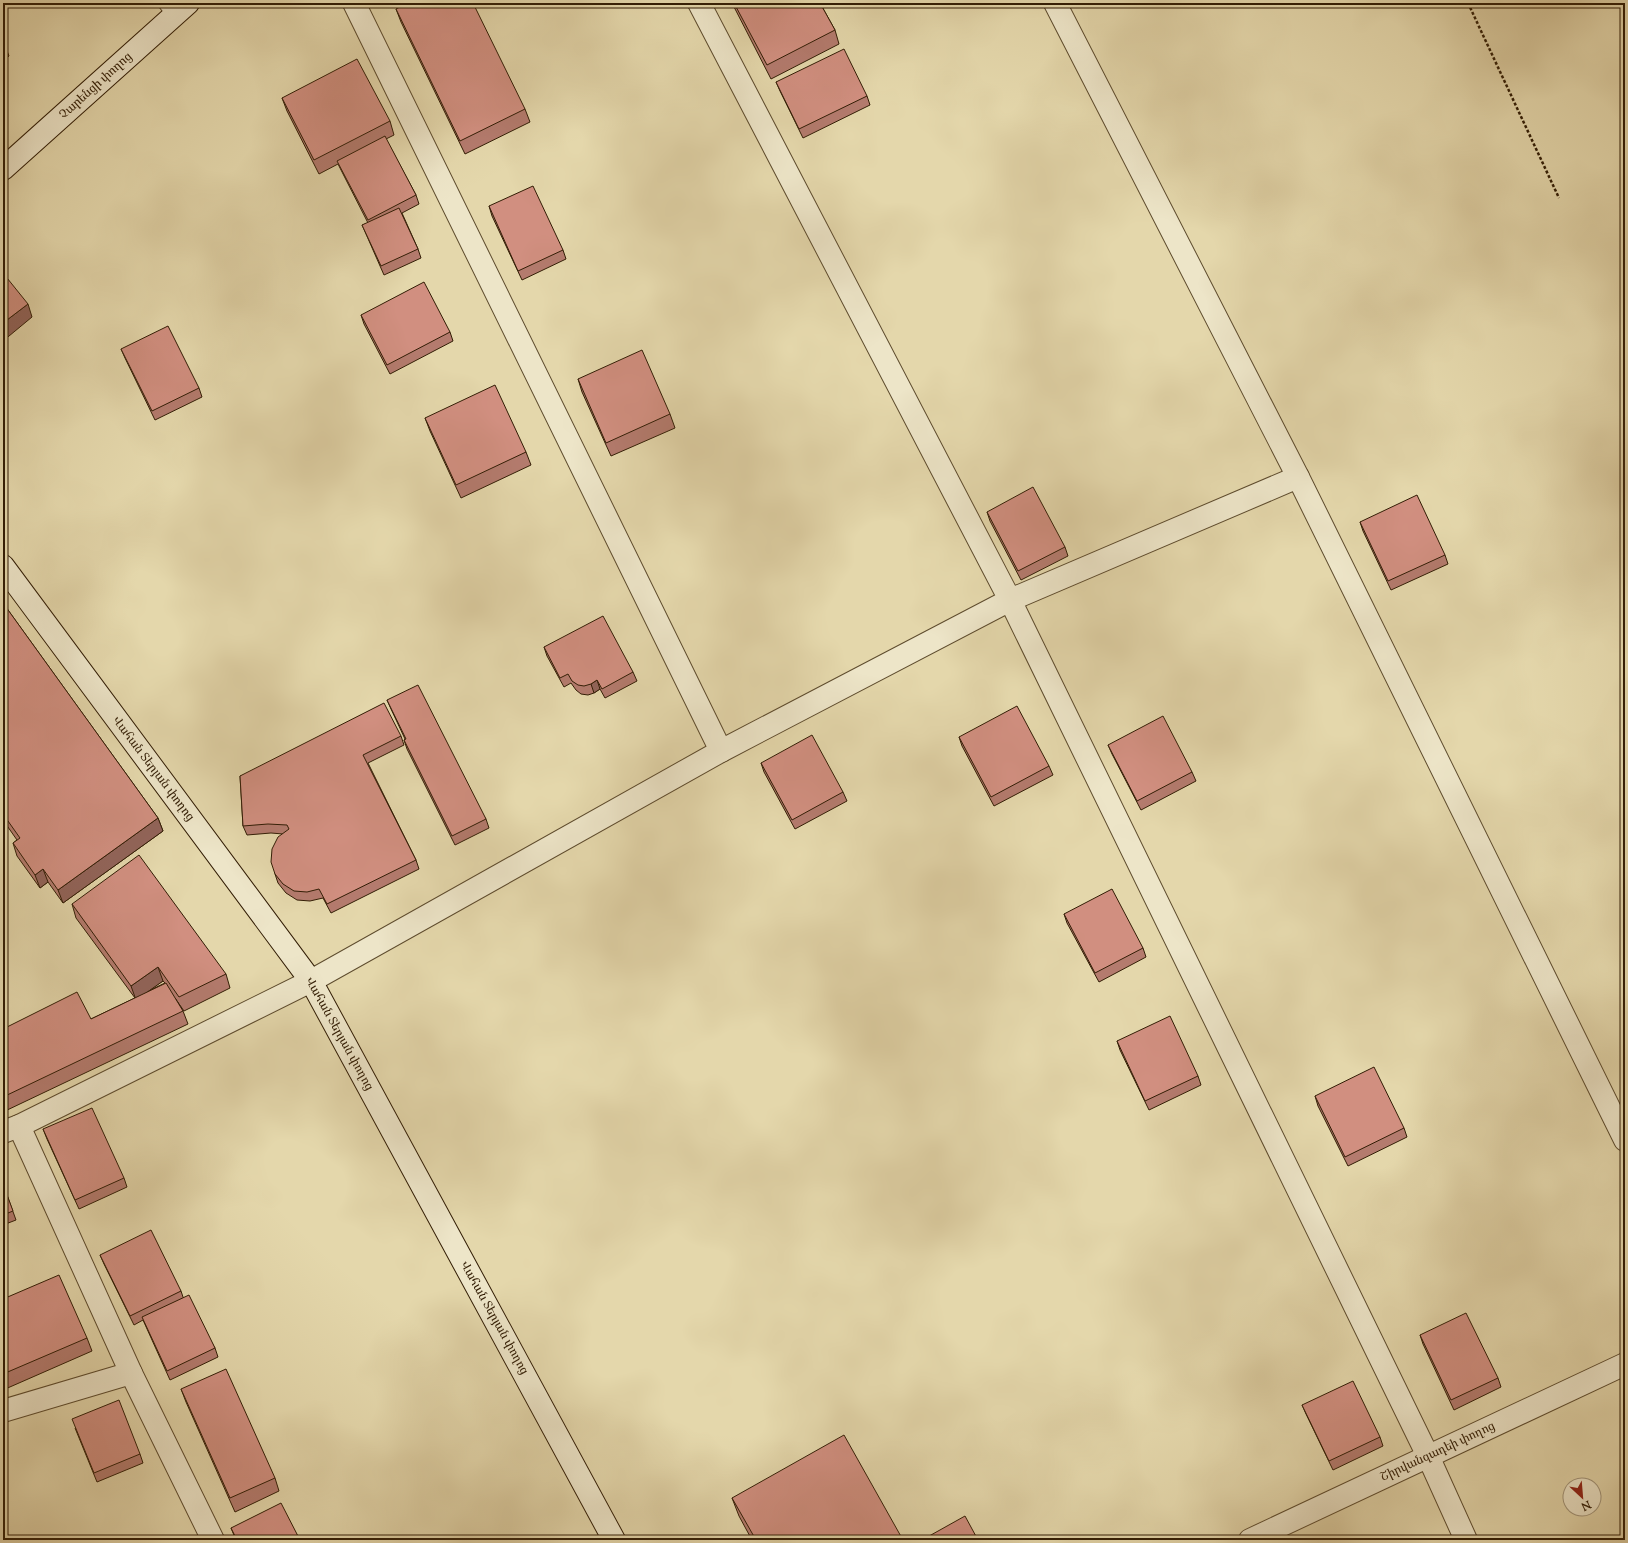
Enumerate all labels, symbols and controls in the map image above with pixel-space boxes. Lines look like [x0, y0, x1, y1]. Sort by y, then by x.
street label: Չարենցի փողոց [56, 48, 136, 124]
street label: Վահան Տերյան փողոց [107, 713, 199, 825]
street label: Վահան Տերյան փողոց [300, 974, 378, 1094]
street label: Վահան Տերյան փողոց [455, 1258, 533, 1378]
street label: Շիրվանզադեի փողոց [1378, 1418, 1498, 1486]
north arrow [1562, 1477, 1602, 1517]
text: N [1578, 1496, 1594, 1514]

